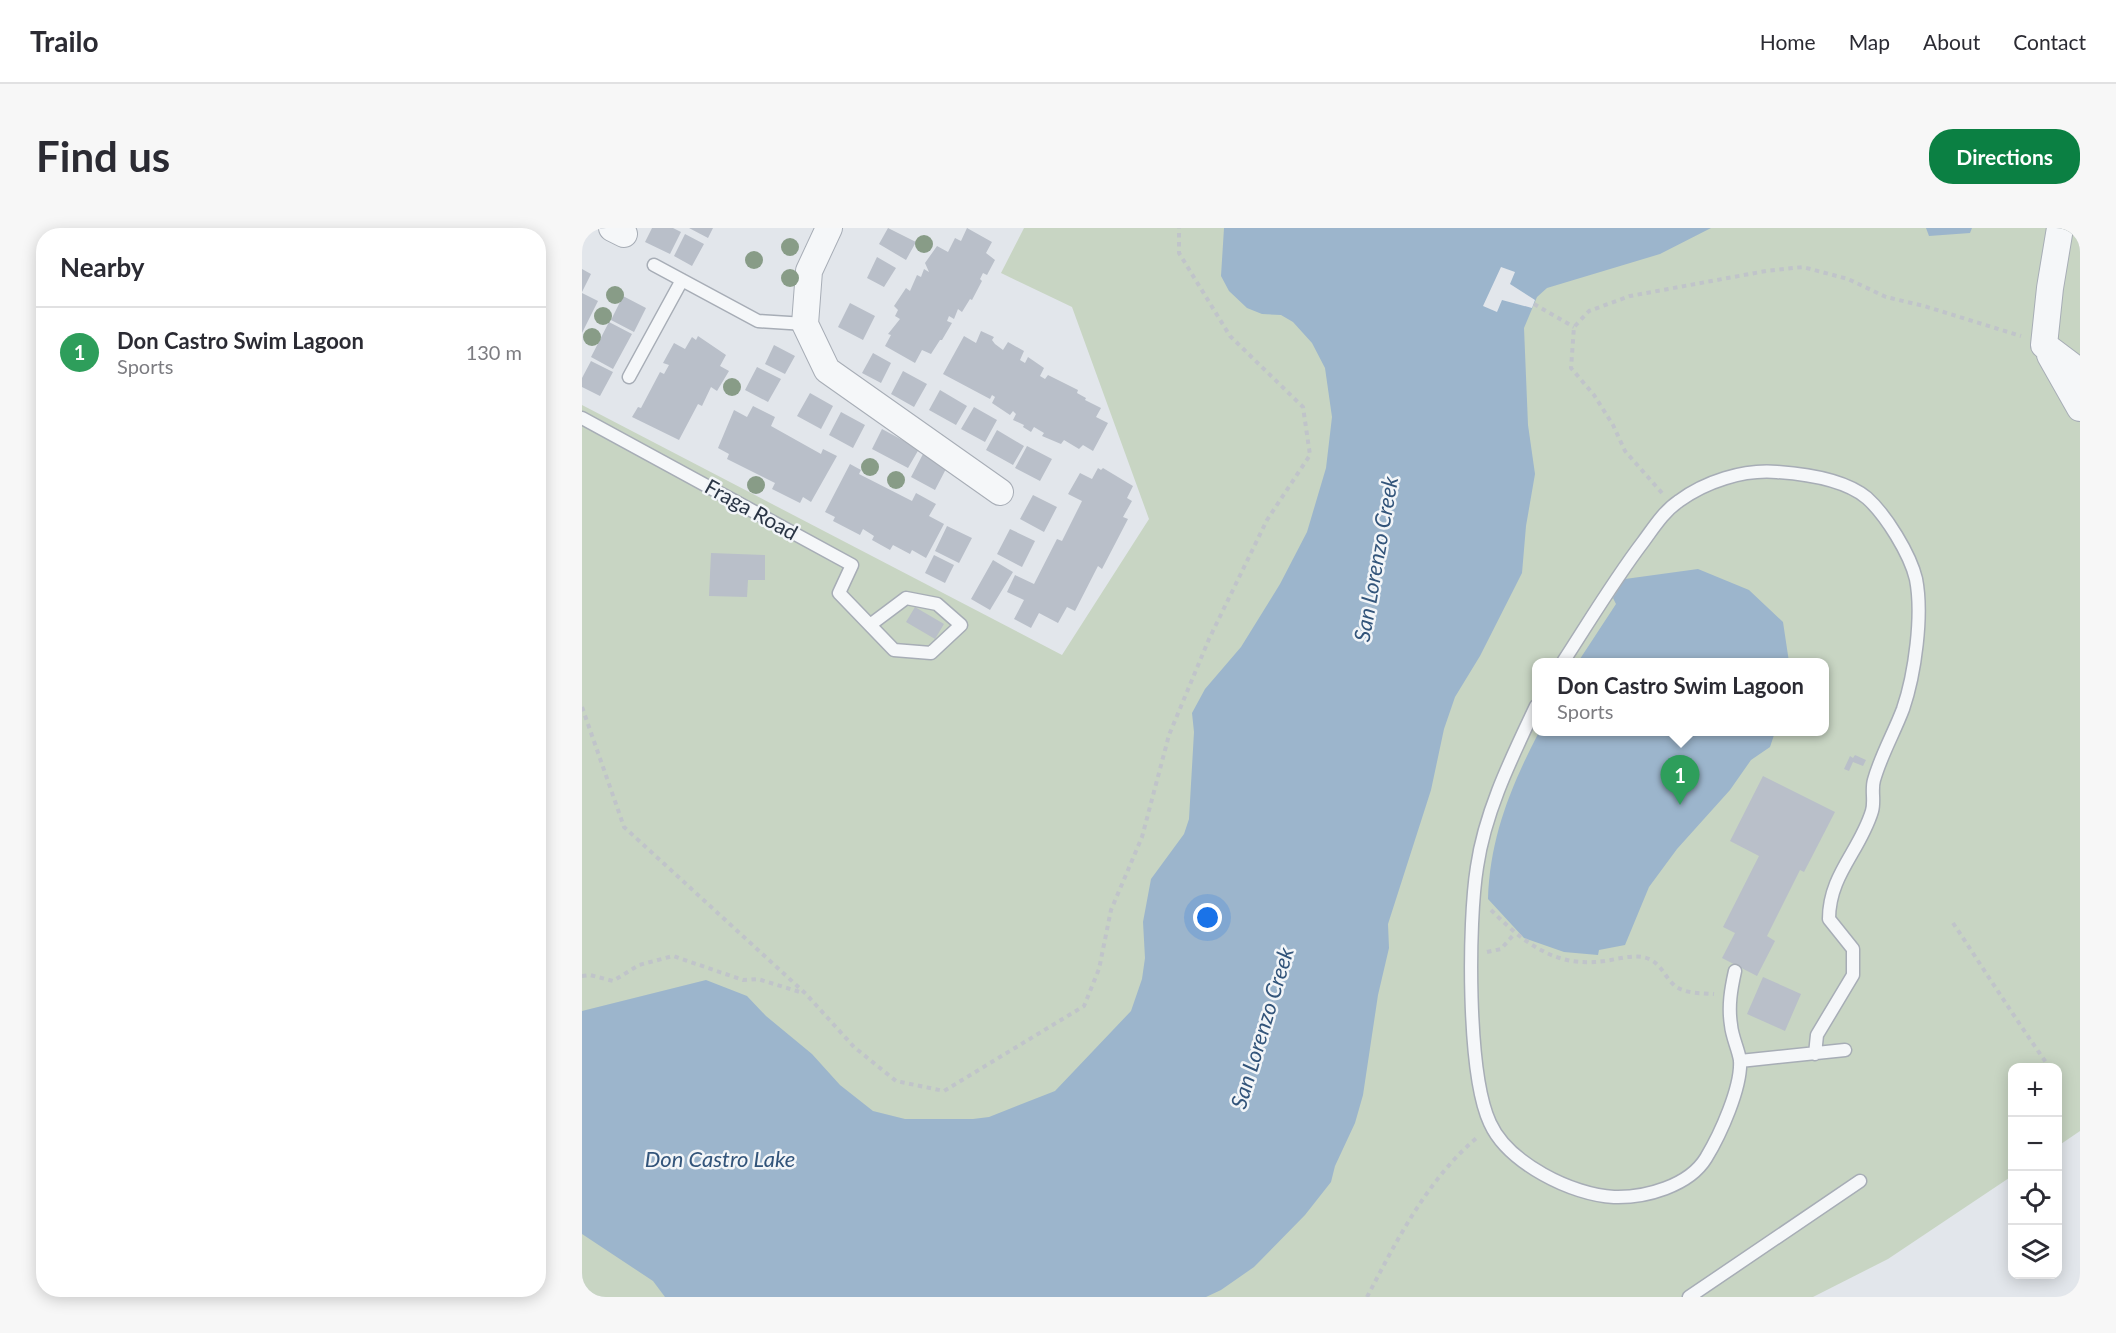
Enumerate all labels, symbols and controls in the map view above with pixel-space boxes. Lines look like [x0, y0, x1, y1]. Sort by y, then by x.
text: Trailo [30, 24, 99, 58]
text: Home [1760, 29, 1816, 54]
text: Map [1849, 29, 1890, 54]
text: About [1923, 29, 1980, 54]
text: Contact [2013, 29, 2086, 54]
button: Directions [1929, 129, 2080, 184]
text: Find us [36, 131, 170, 181]
text: Nearby [60, 251, 145, 283]
text: Don Castro Swim Lagoon [117, 327, 364, 354]
text: 1 [74, 340, 85, 364]
text: 130 m [466, 340, 522, 364]
text: Sports [117, 354, 173, 378]
street label: Fraga Road [701, 473, 802, 544]
water label: San Lorenzo Creek [1348, 474, 1403, 644]
popup [1532, 658, 1829, 736]
text: Don Castro Swim Lagoon [1557, 672, 1804, 699]
text: Sports [1557, 699, 1613, 723]
pin: 1 [1660, 756, 1700, 805]
your location [1193, 903, 1222, 932]
water label: San Lorenzo Creek [1224, 943, 1299, 1112]
map controls [2008, 1063, 2062, 1279]
button: + [2008, 1063, 2062, 1117]
button: − [2008, 1117, 2062, 1171]
water label: Don Castro Lake [645, 1145, 795, 1172]
button: locate [2008, 1171, 2062, 1225]
button: layers [2008, 1225, 2062, 1279]

